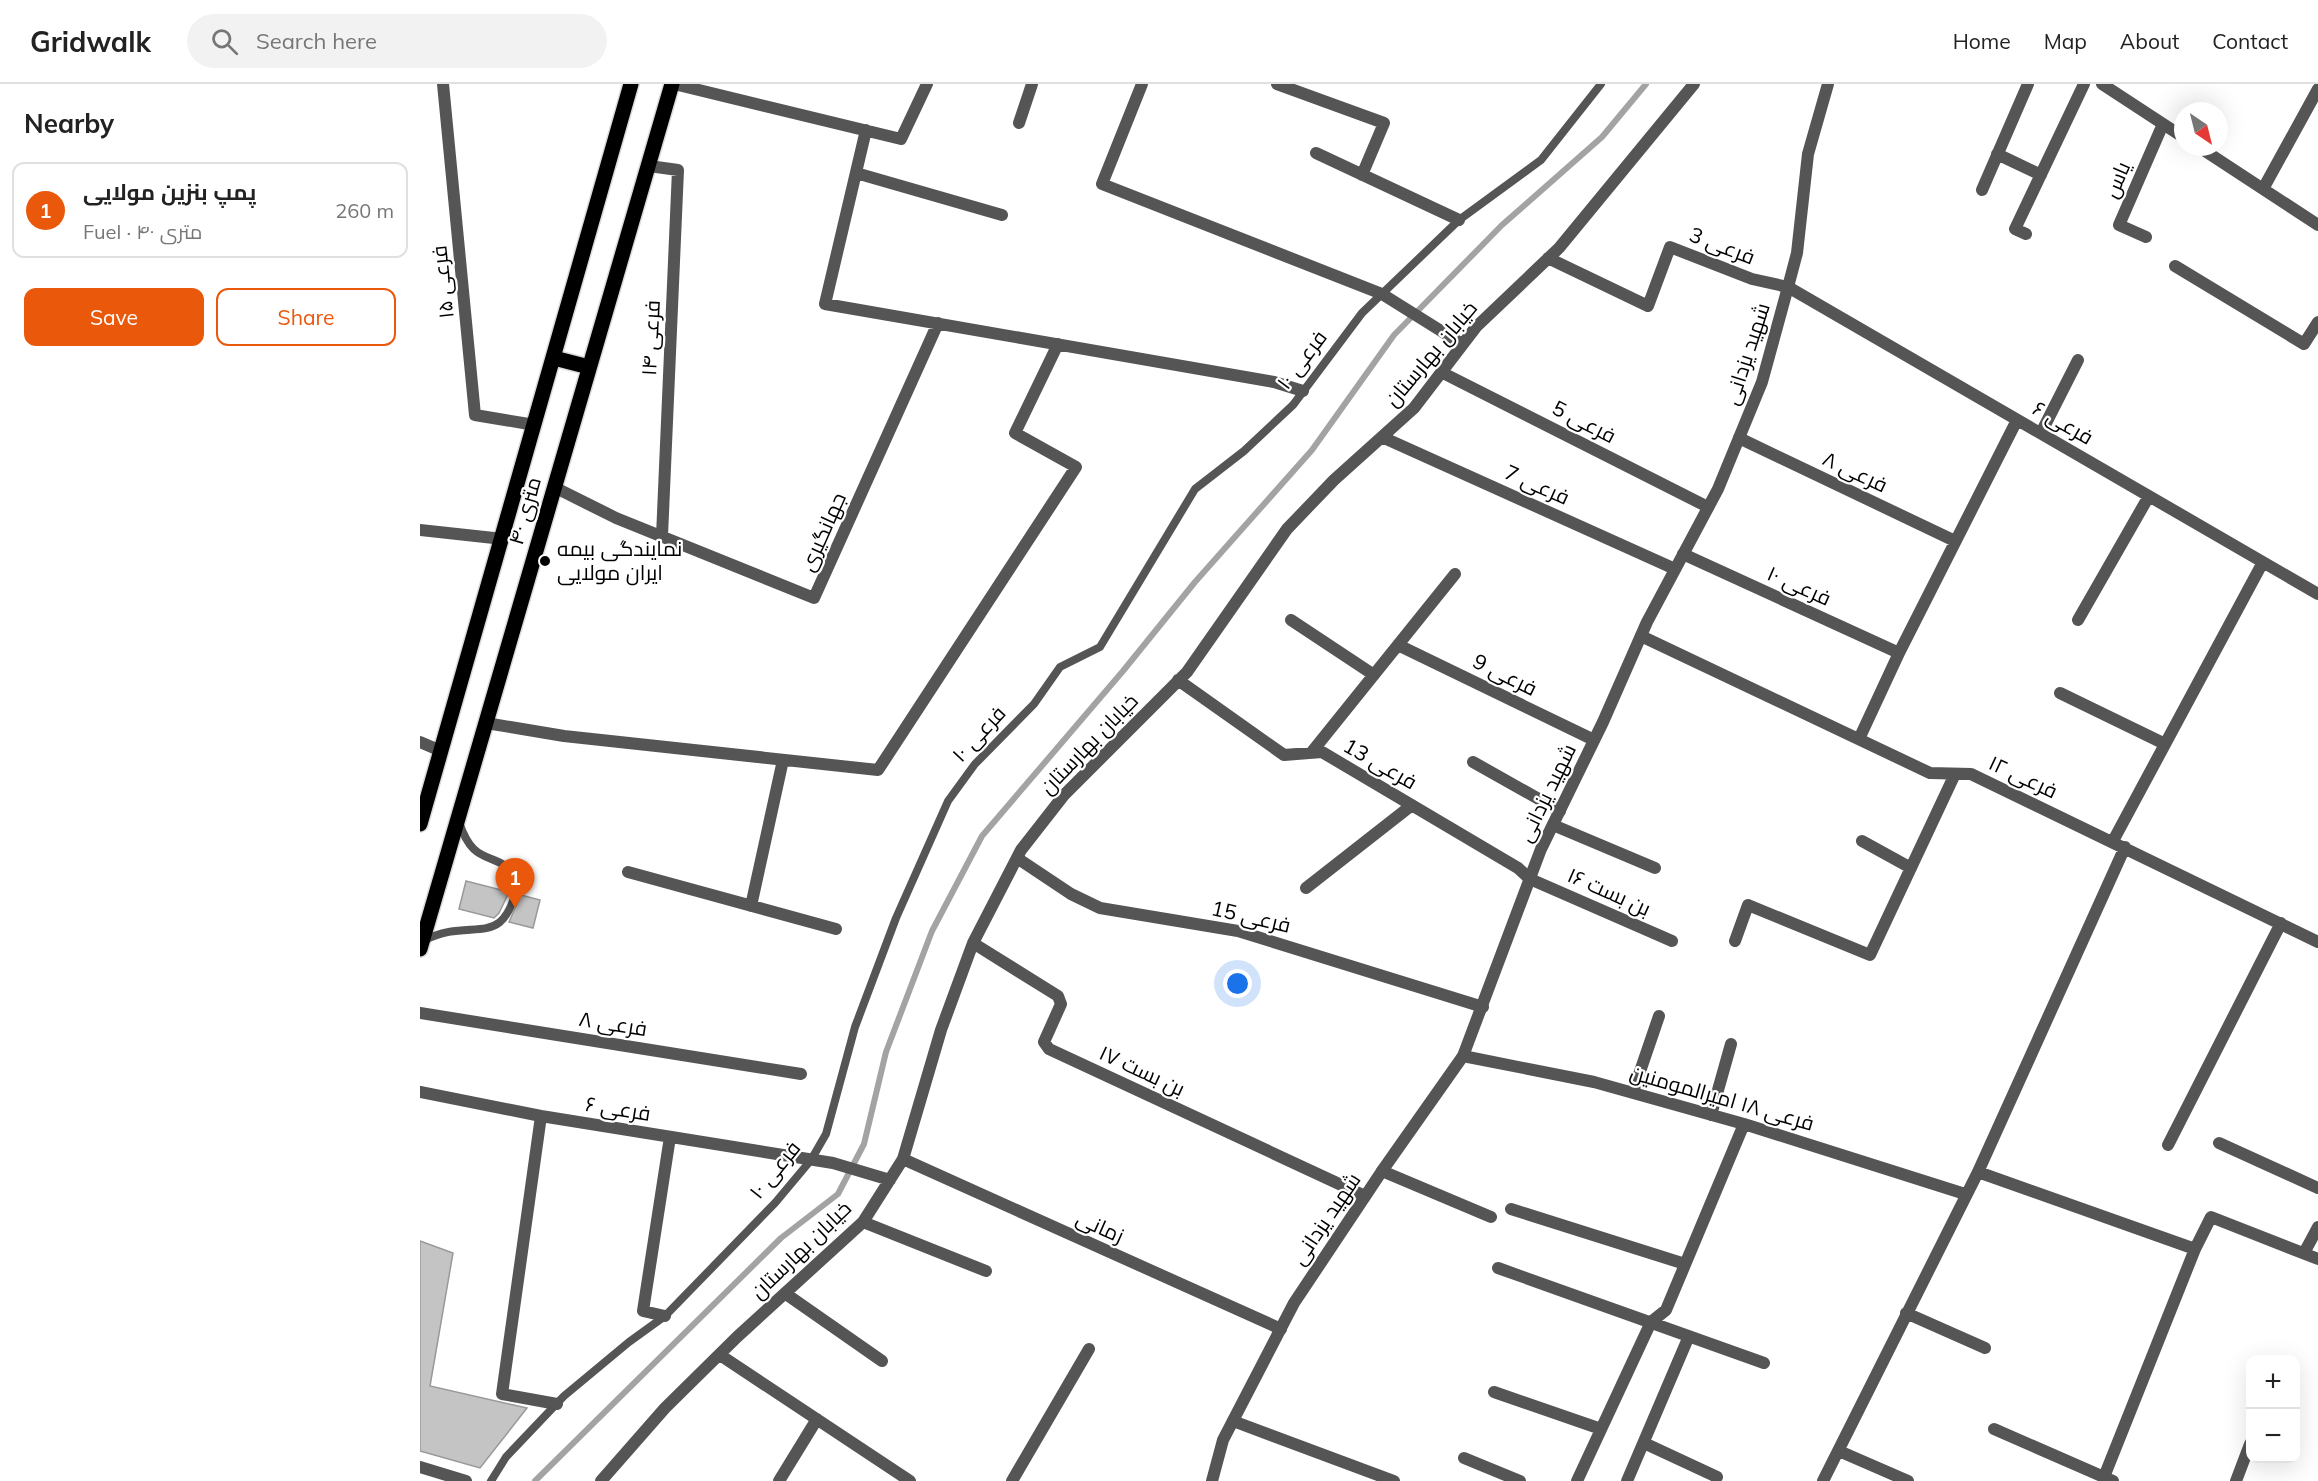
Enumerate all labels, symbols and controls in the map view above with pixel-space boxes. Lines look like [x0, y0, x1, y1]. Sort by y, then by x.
search box [187, 14, 607, 68]
text: Gridwalk [30, 24, 151, 59]
icon: search [208, 25, 241, 58]
text: Search here [256, 27, 377, 55]
text: Home [1953, 28, 2011, 54]
text: Map [2044, 28, 2087, 54]
text: About [2120, 28, 2179, 54]
text: Contact [2212, 28, 2288, 54]
north arrow [2174, 102, 2228, 156]
text: Nearby [24, 107, 114, 140]
street label: یاس [2097, 157, 2136, 202]
text: پمپ بنزین مولایی [83, 178, 256, 206]
text: 1 [40, 198, 52, 223]
text: 260 m [335, 198, 394, 223]
text: Fuel · ۴۰ متری [83, 219, 202, 244]
street label: فرعی 3 [1686, 221, 1759, 270]
street label: فرعی ۱۵ [425, 244, 460, 320]
button: Save [24, 288, 204, 346]
button: Share [216, 288, 396, 346]
street label: خیابان بهارستان [1378, 295, 1483, 412]
street label: فرعی ۱۴ [635, 299, 666, 377]
street label: شهید یزدانی [1717, 299, 1776, 408]
street label: فرعی ۱۰ [1271, 325, 1333, 395]
street label: فرعی 5 [1548, 394, 1621, 449]
street label: فرعی ۶ [2028, 394, 2098, 451]
street label: فرعی ۸ [1818, 445, 1892, 498]
street label: فرعی 7 [1501, 458, 1574, 511]
street label: ۴۰ متری [502, 474, 547, 548]
street label: جهانگیری [793, 488, 852, 575]
place label: نمایندگی بیمه ایران مولایی [557, 535, 682, 586]
marker: نمایندگی بیمه ایران مولایی [538, 554, 552, 568]
street label: فرعی ۱۰ [1763, 560, 1835, 612]
street label: فرعی 9 [1469, 647, 1542, 702]
street label: خیابان بهارستان [1034, 687, 1144, 800]
street label: فرعی ۱۰ [946, 700, 1011, 767]
street label: فرعی 13 [1339, 732, 1422, 795]
street label: شهید یزدانی [1511, 739, 1582, 846]
street label: فرعی ۱۲ [1984, 749, 2062, 804]
pin: 1 [496, 858, 535, 908]
street label: بن بست ۱۶ [1563, 861, 1655, 922]
street label: فرعی 15 [1209, 894, 1293, 939]
your location [1223, 969, 1252, 998]
street label: فرعی ۸ [577, 1005, 649, 1042]
street label: بن بست ۱۷ [1095, 1039, 1189, 1102]
street label: فرعی ۱۸ امیرالمومنین [1627, 1058, 1817, 1137]
street label: فرعی ۶ [584, 1090, 653, 1127]
street label: فرعی ۱۰ [743, 1135, 806, 1204]
street label: شهید یزدانی [1285, 1167, 1366, 1270]
street label: خیابان بهارستان [744, 1195, 857, 1305]
street label: زمانی [1072, 1204, 1128, 1249]
map controls [2246, 1355, 2300, 1463]
button: + [2246, 1355, 2300, 1409]
button: − [2246, 1409, 2300, 1463]

